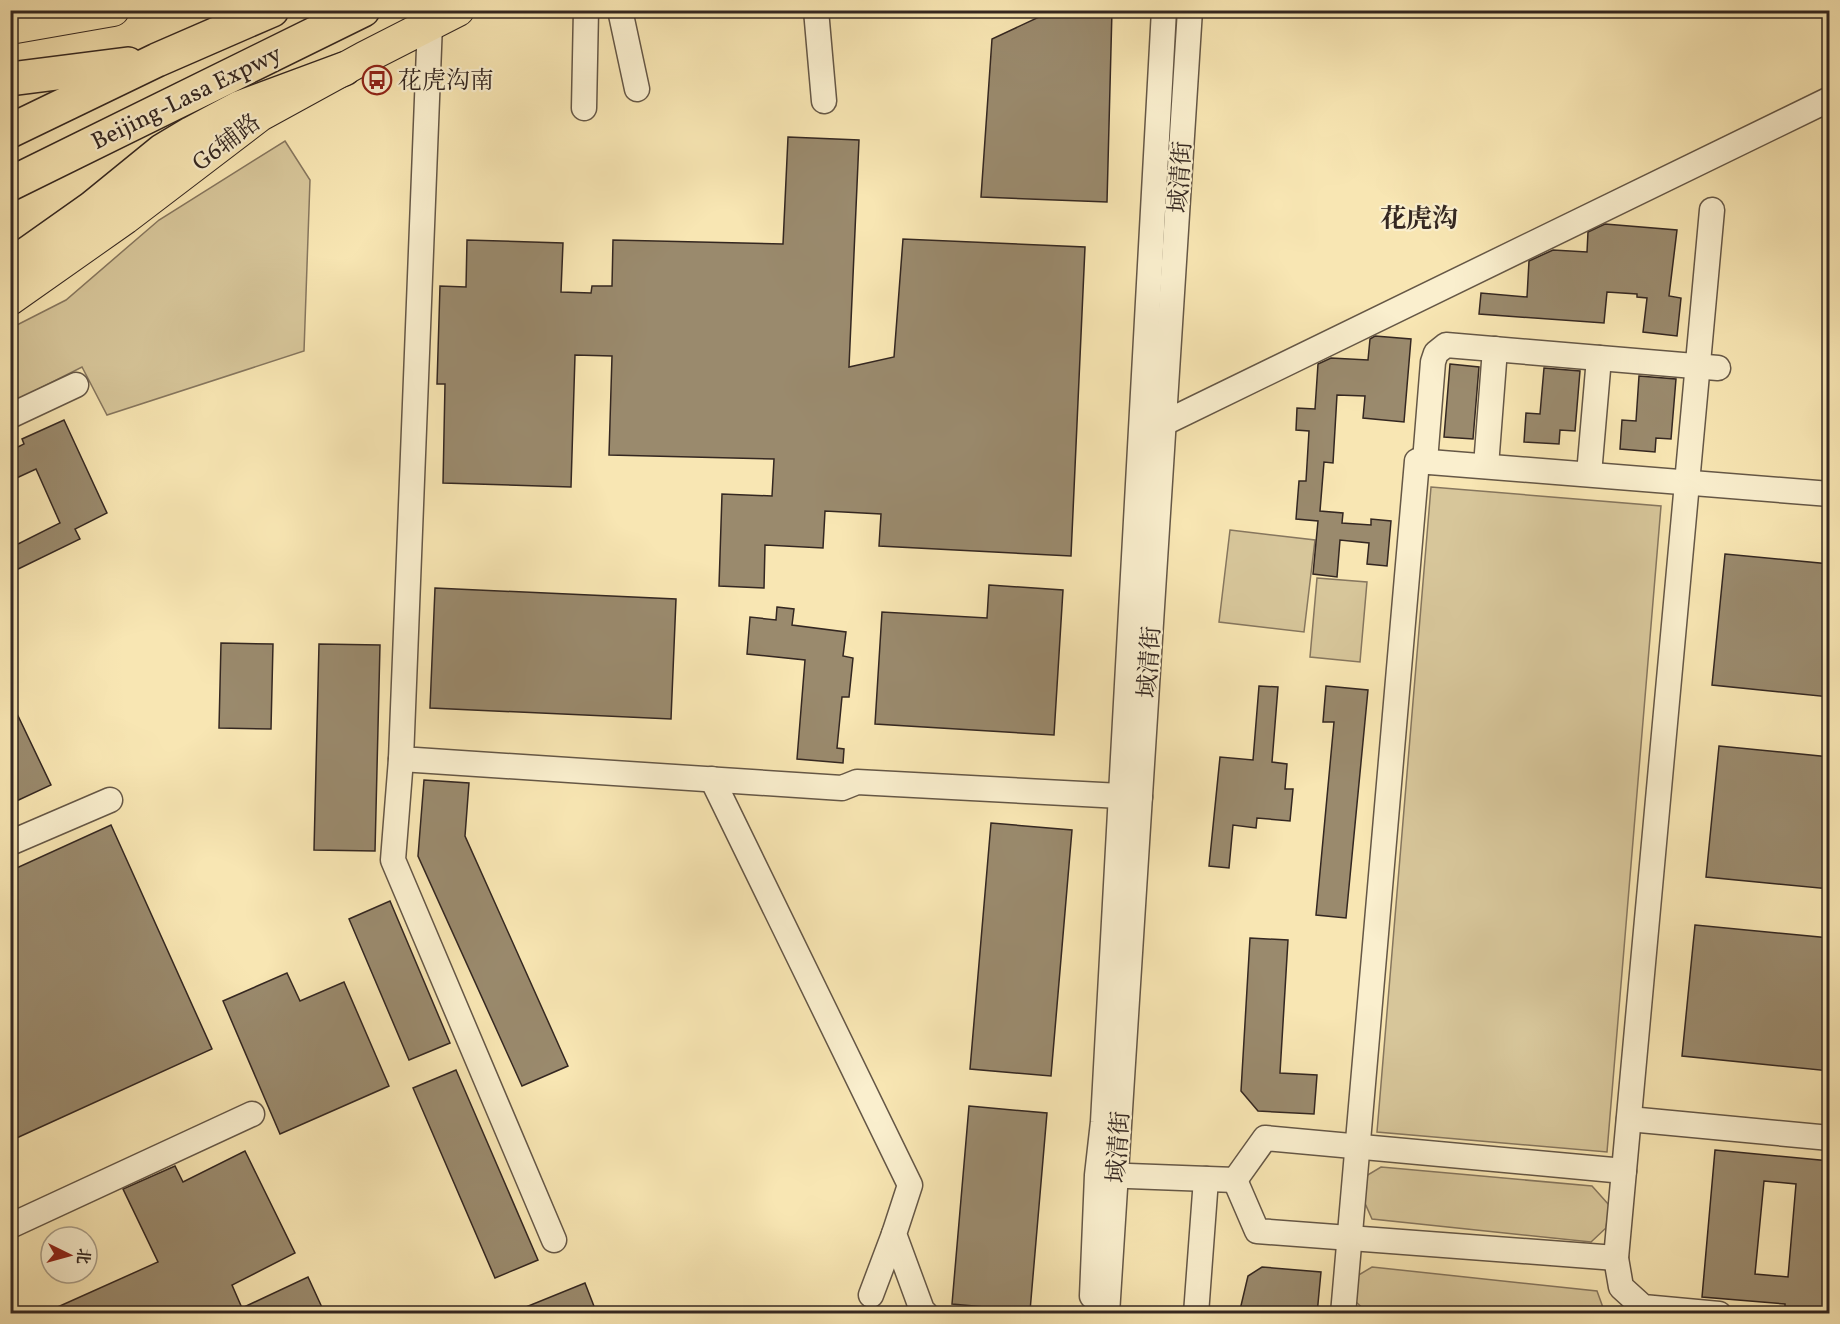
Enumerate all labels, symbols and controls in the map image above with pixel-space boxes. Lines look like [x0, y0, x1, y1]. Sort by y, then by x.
street label: Beijing-Lasa Expwy [86, 38, 288, 160]
bus stop icon: 花虎沟南 [361, 64, 393, 96]
place label: 花虎沟南 [398, 65, 494, 99]
street label: G6辅路 [186, 107, 268, 181]
street label: 域清街 [1163, 140, 1201, 214]
district label: 花虎沟 [1380, 202, 1458, 238]
street label: 域清街 [1132, 625, 1170, 699]
street label: 域清街 [1101, 1110, 1139, 1184]
north arrow [39, 1225, 99, 1285]
text: 北 [70, 1247, 94, 1265]

